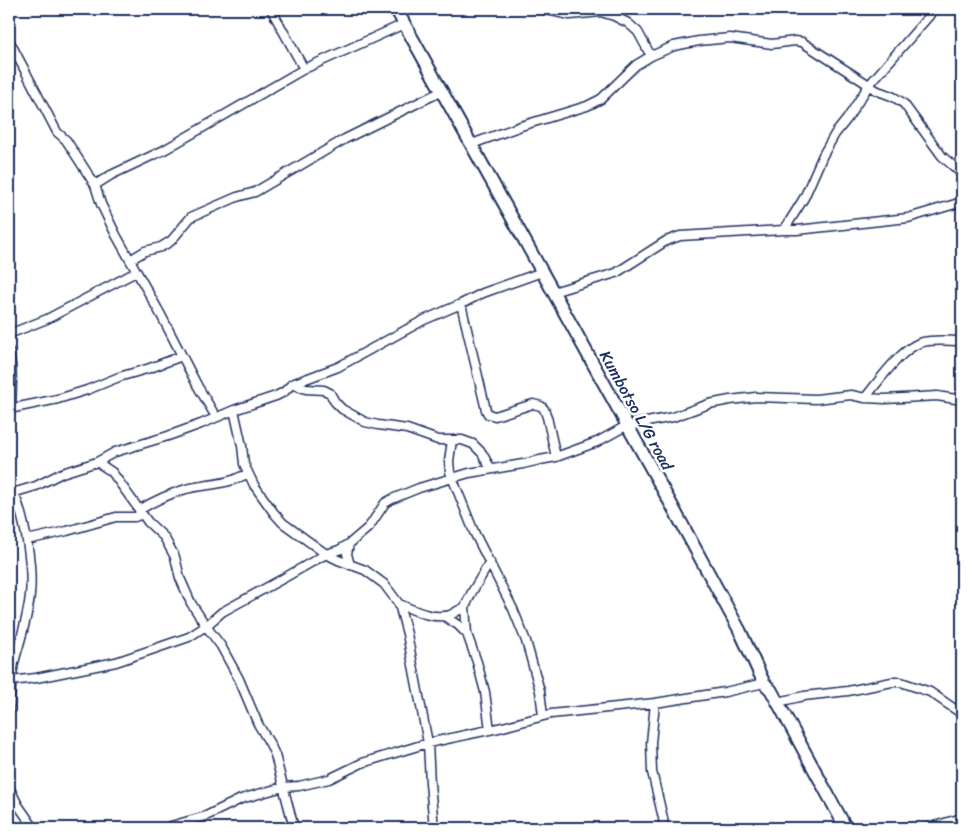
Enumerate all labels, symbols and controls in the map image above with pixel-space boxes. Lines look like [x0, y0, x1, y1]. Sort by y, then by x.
street label: Kumbotso L/G road [591, 345, 682, 477]

